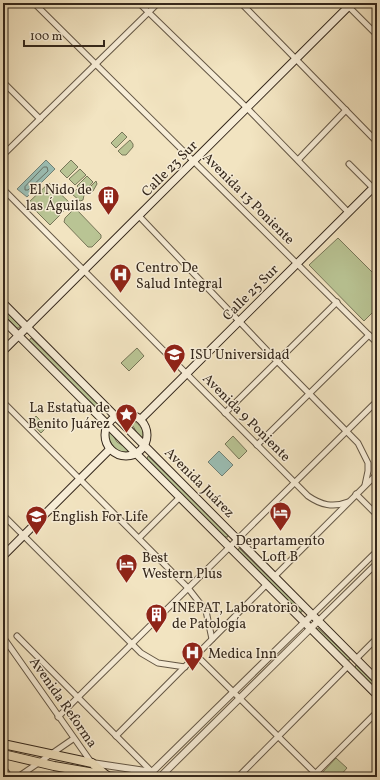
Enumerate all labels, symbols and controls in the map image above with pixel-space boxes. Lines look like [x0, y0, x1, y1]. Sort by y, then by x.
scale bar [24, 22, 104, 48]
text: 100 m [30, 29, 63, 45]
street label: Calle 23 Sur [138, 137, 202, 201]
street label: Avenida 13 Poniente [198, 149, 298, 249]
place label: El Nido de las Águilas [26, 181, 92, 216]
building icon: El Nido de las Águilas [95, 184, 121, 217]
place label: Centro De Salud Integral [136, 259, 222, 294]
street label: Calle 25 Sur [219, 261, 283, 325]
hospital icon: Centro De Salud Integral [108, 262, 134, 295]
school or university icon: ISU Universidad [161, 341, 187, 374]
place label: ISU Universidad [190, 346, 290, 365]
street label: Avenida 9 Poniente [198, 370, 294, 467]
place label: La Estatua de Benito Juárez [28, 399, 110, 434]
place icon: La Estatua de Benito Juárez [113, 402, 139, 435]
street label: Avenida Juárez [160, 444, 238, 522]
hotel icon: Departamento Loft B [267, 499, 293, 532]
school or university icon: English For Life [24, 503, 50, 536]
place label: English For Life [52, 508, 149, 527]
place label: Departamento Loft B [235, 532, 325, 567]
place label: Best Western Plus [142, 549, 222, 584]
hotel icon: Best Western Plus [113, 552, 139, 585]
place label: INEPAT, Laboratorio de Patología [172, 599, 298, 634]
building icon: INEPAT, Laboratorio de Patología [144, 602, 170, 635]
hospital icon: Medica Inn [180, 640, 206, 673]
place label: Medica Inn [208, 645, 277, 664]
street label: Avenida Reforma [24, 654, 101, 752]

